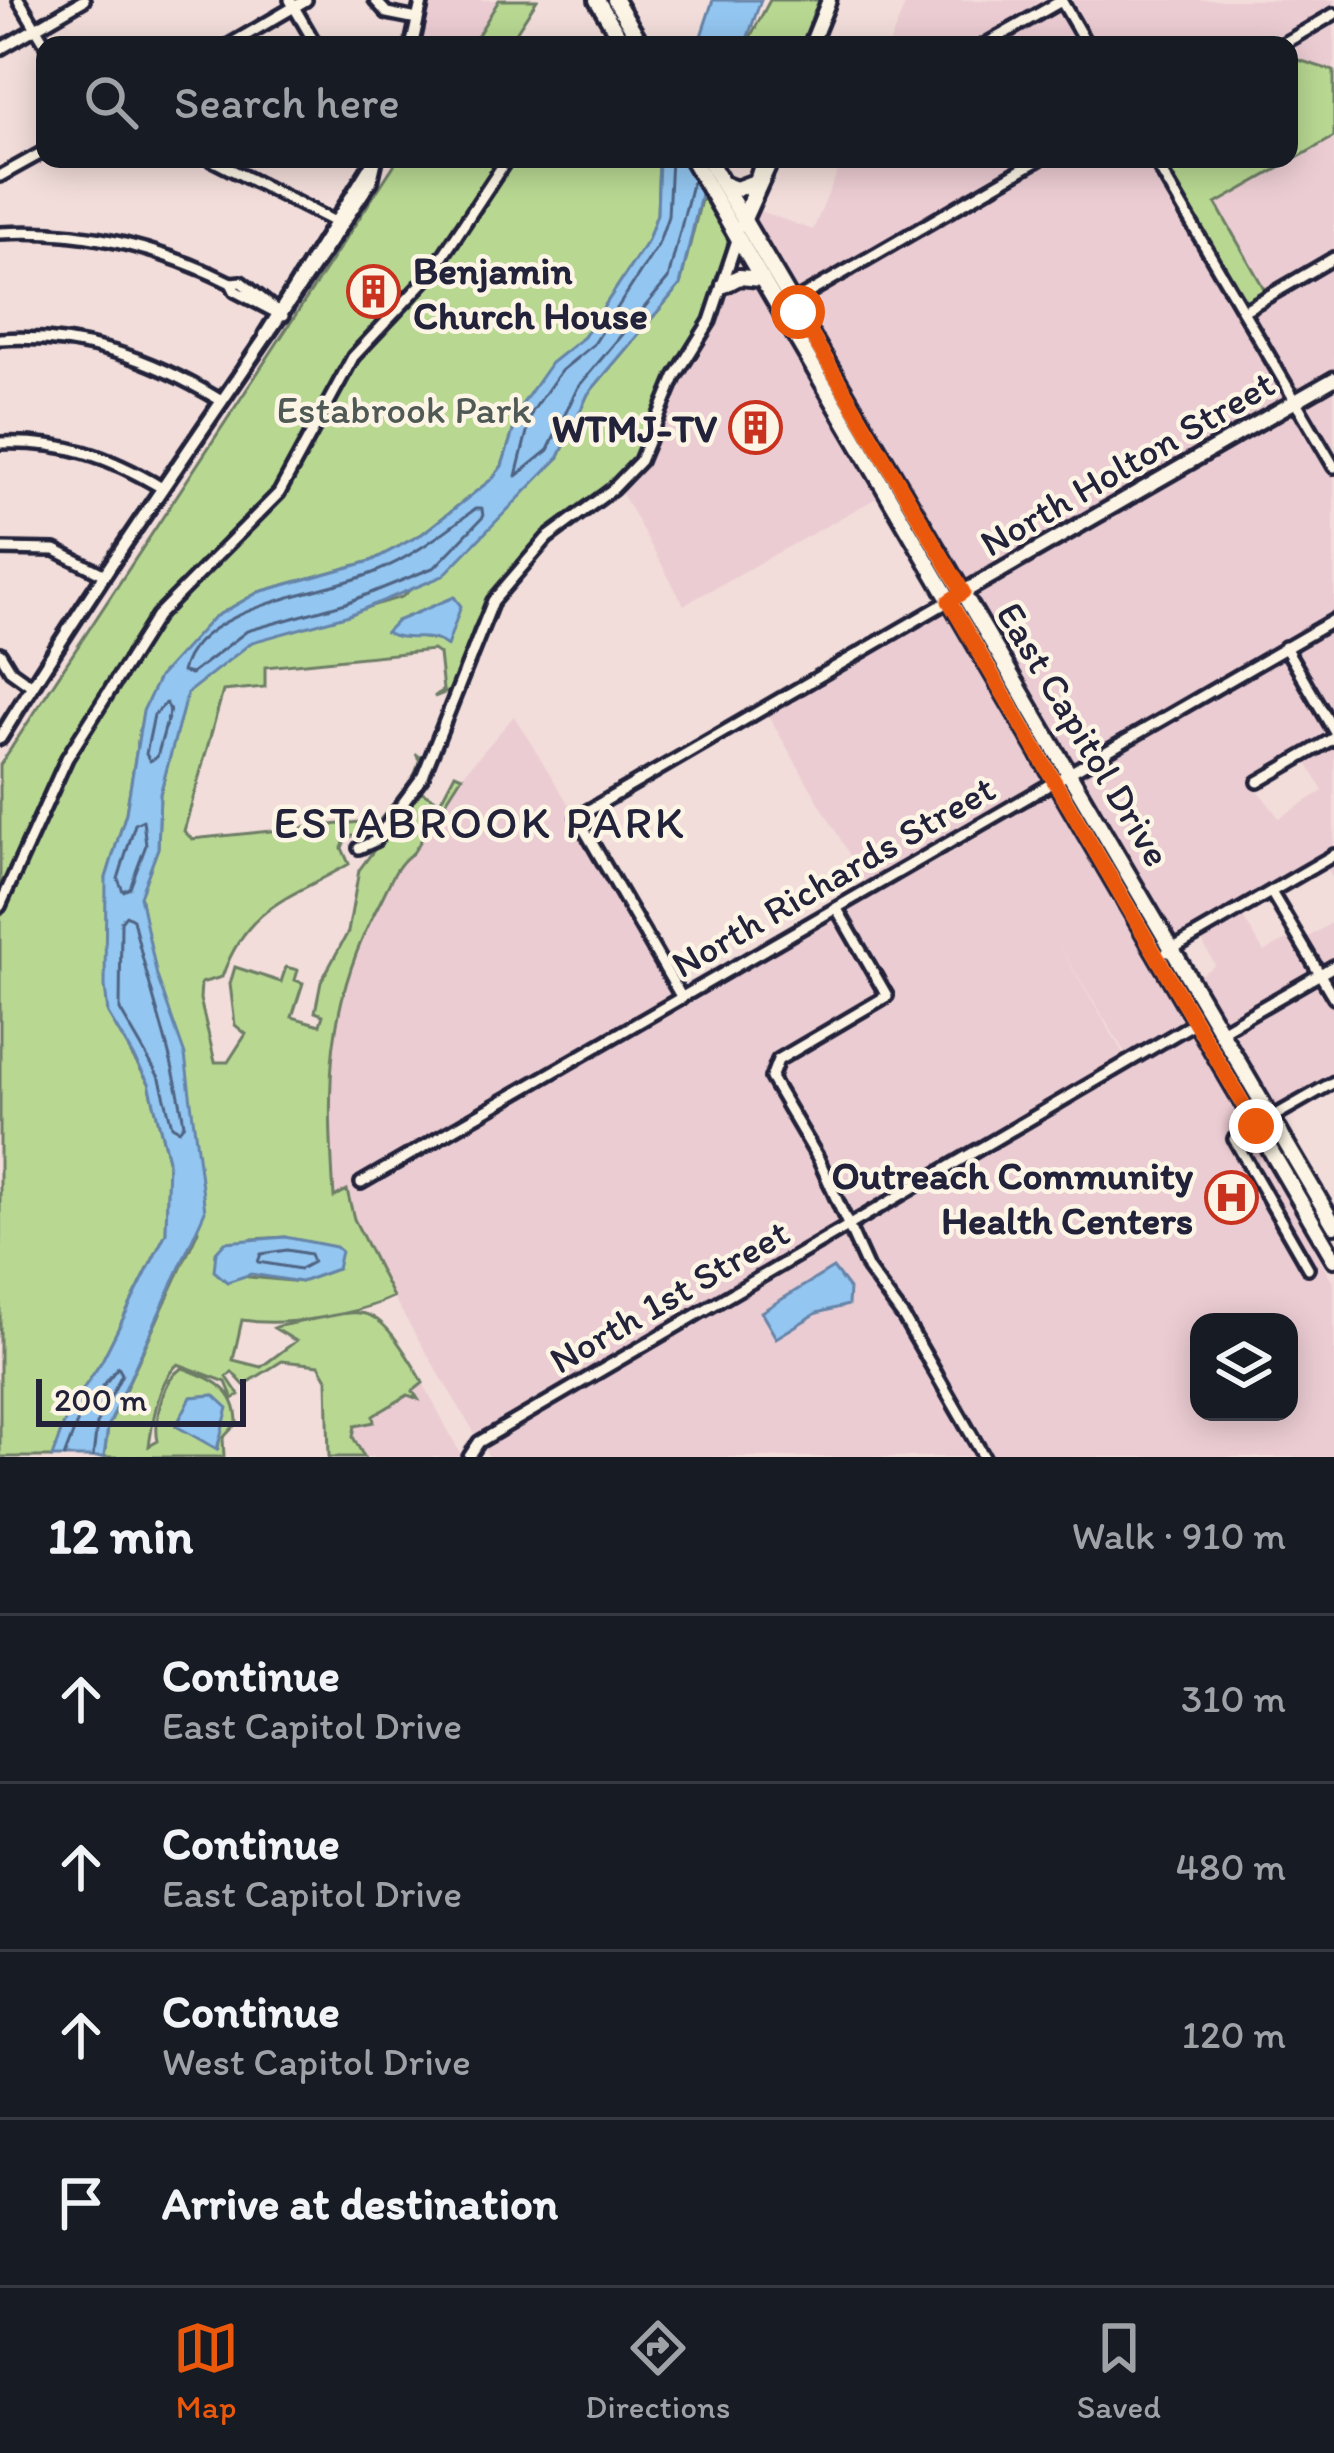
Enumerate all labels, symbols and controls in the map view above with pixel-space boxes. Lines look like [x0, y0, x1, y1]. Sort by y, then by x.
search box [36, 36, 1298, 168]
icon: search [78, 69, 144, 135]
text: Search here [174, 75, 400, 129]
place label: Benjamin Church House [413, 247, 648, 339]
building icon: Benjamin Church House [346, 264, 402, 320]
route start [771, 285, 825, 339]
street label: North Holton Street [971, 360, 1283, 566]
park label: Estabrook Park [277, 386, 531, 433]
building icon: WTMJ-TV [728, 400, 784, 456]
place label: WTMJ-TV [552, 405, 718, 452]
street label: East Capitol Drive [987, 593, 1181, 875]
street label: North Richards Street [663, 764, 1003, 988]
district label: ESTABROOK PARK [273, 795, 687, 849]
route end [1229, 1099, 1283, 1153]
place label: Outreach Community Health Centers [831, 1152, 1194, 1244]
hospital icon: Outreach Community Health Centers [1204, 1169, 1260, 1225]
street label: North 1st Street [541, 1209, 797, 1383]
map controls [1190, 1313, 1298, 1421]
button: layers [1190, 1313, 1298, 1421]
scale bar [36, 1373, 246, 1426]
text: 200 m [54, 1380, 147, 1419]
text: 12 min [48, 1505, 193, 1566]
text: Walk · 910 m [1072, 1512, 1286, 1559]
text: Continue [162, 1648, 340, 1702]
icon: ahead [48, 1666, 114, 1732]
text: 310 m [1181, 1675, 1286, 1722]
text: East Capitol Drive [162, 1702, 462, 1749]
text: Continue [162, 1816, 340, 1870]
icon: ahead [48, 1834, 114, 1900]
text: 480 m [1176, 1843, 1286, 1890]
text: East Capitol Drive [162, 1870, 462, 1917]
text: Continue [162, 1984, 340, 2038]
icon: ahead [48, 2002, 114, 2068]
text: 120 m [1182, 2011, 1286, 2058]
text: West Capitol Drive [162, 2038, 471, 2085]
icon: arrive [48, 2170, 114, 2236]
text: Arrive at destination [162, 2176, 558, 2230]
tab: Map [173, 2315, 239, 2426]
tab: Directions [585, 2315, 730, 2426]
tab: Saved [1077, 2315, 1161, 2426]

